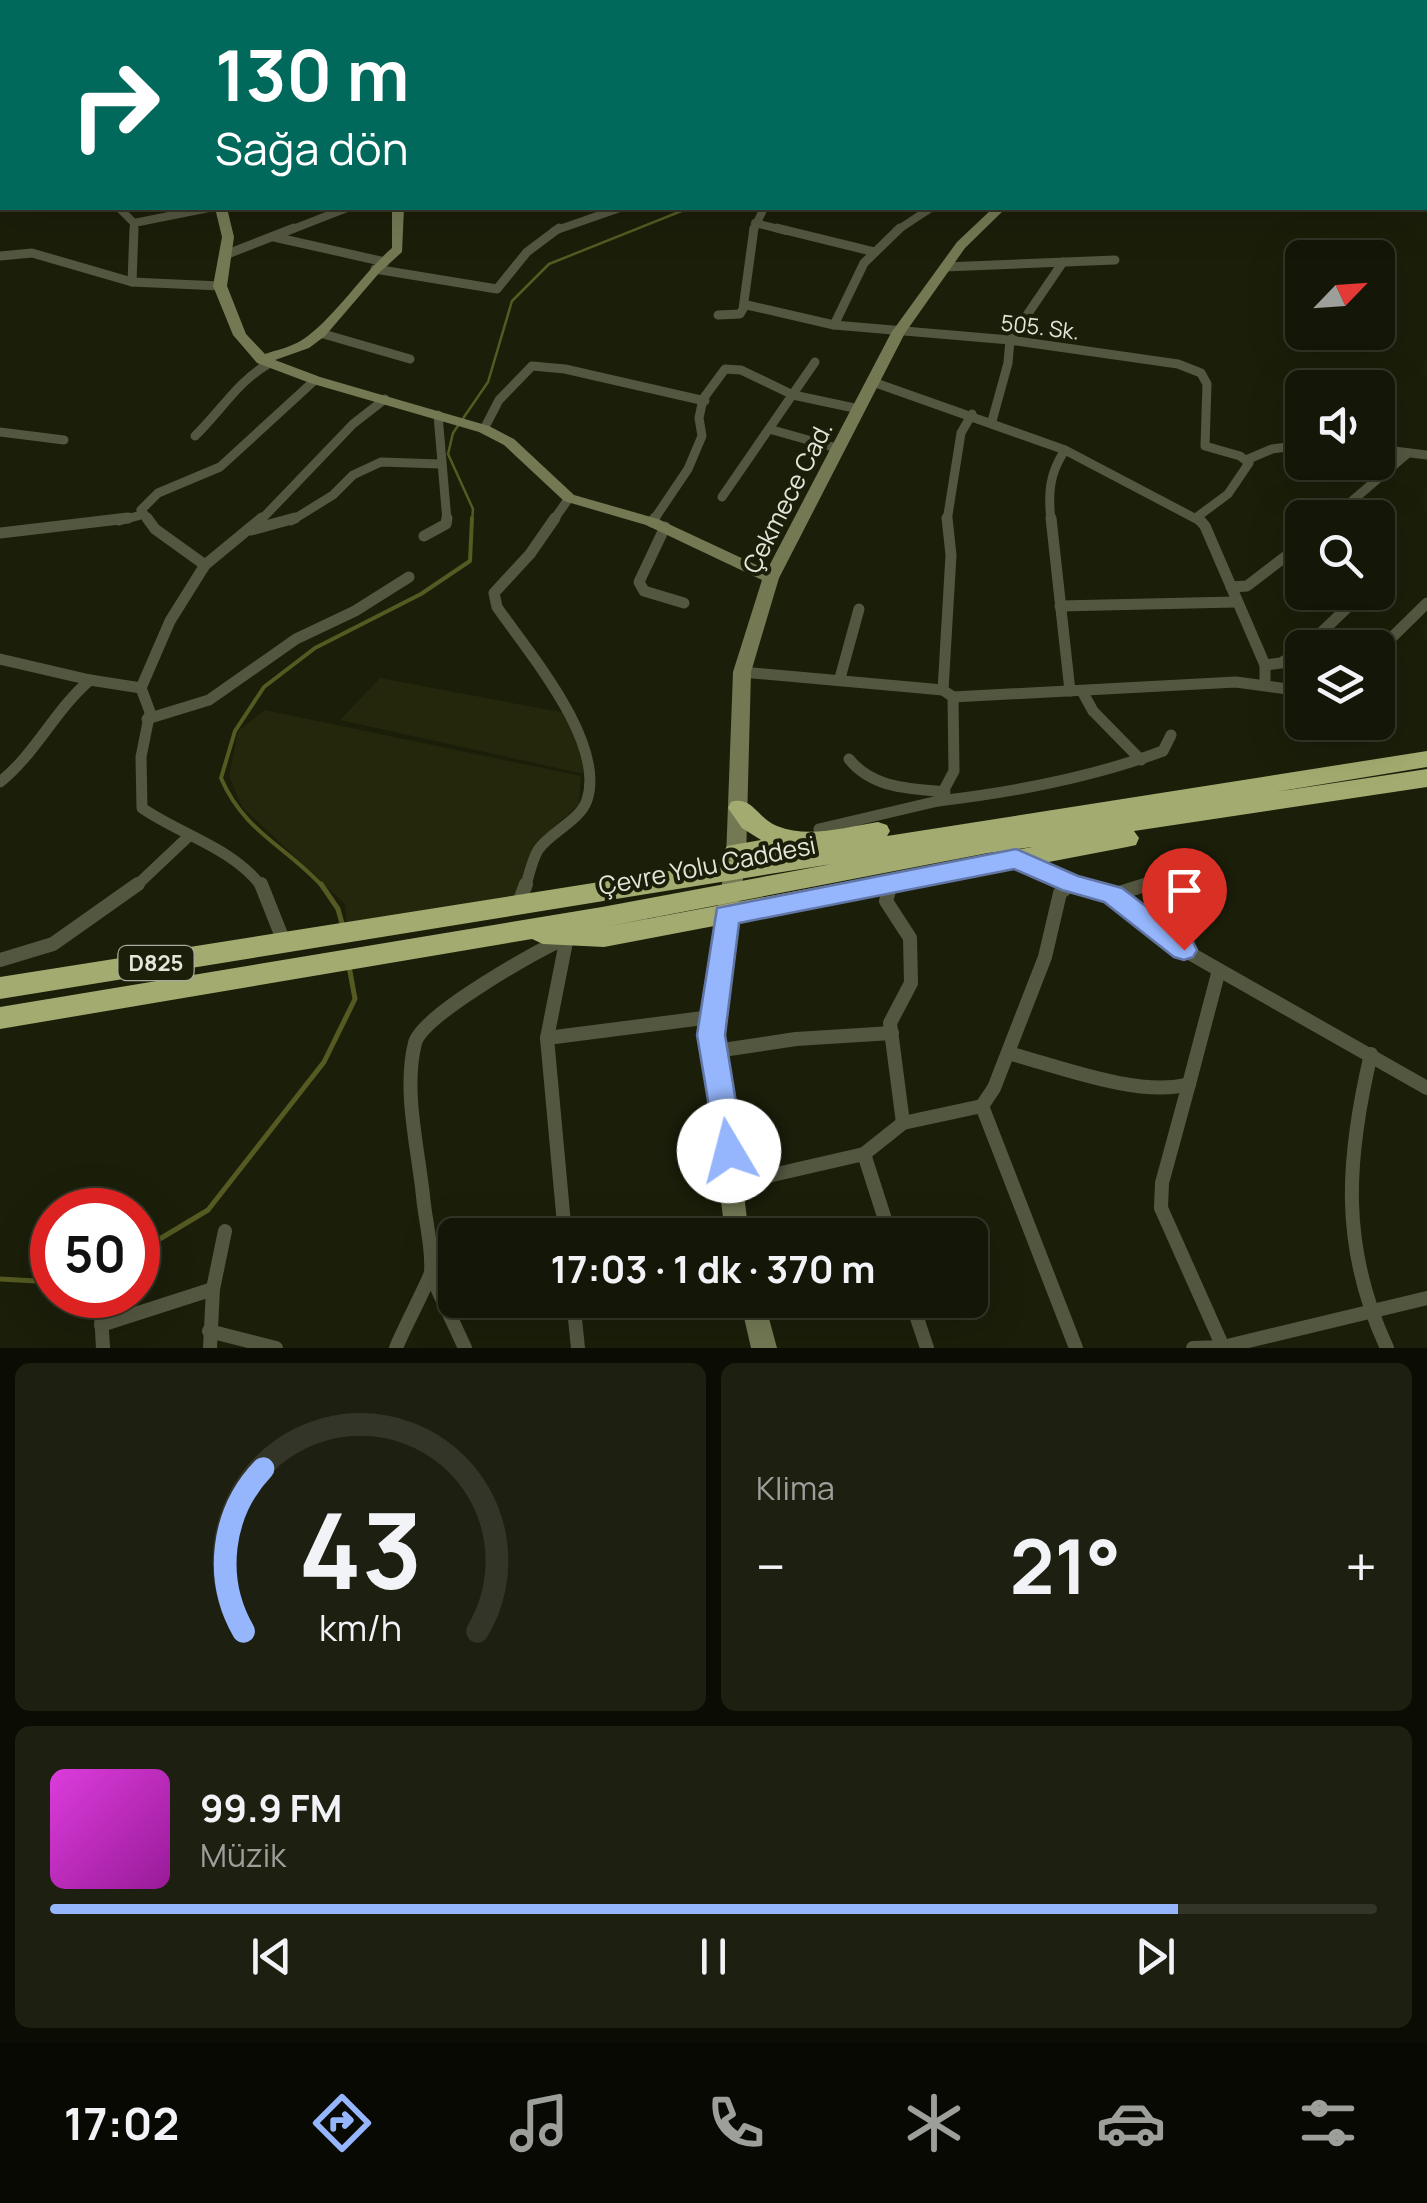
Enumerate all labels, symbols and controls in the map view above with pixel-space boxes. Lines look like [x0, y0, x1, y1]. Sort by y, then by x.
text: 130 m [215, 26, 409, 122]
icon: right [50, 40, 180, 170]
text: Sağa dön [215, 117, 408, 179]
north arrow [1285, 240, 1395, 350]
map controls [1285, 240, 1395, 740]
street label: 505. Sk. [999, 307, 1081, 347]
button: sound [1285, 370, 1395, 480]
street label: Çekmece Cad. [734, 415, 840, 579]
button: search [1285, 500, 1395, 610]
button: layers [1285, 630, 1395, 740]
street label: Çevre Yolu Caddesi [595, 827, 819, 903]
pin [1142, 848, 1227, 951]
icon: arrive [1157, 863, 1212, 918]
road number: D825 [118, 946, 194, 980]
position arrow [677, 1099, 781, 1203]
speed limit sign: 50 [30, 1188, 160, 1318]
text: 17:03 · 1 dk · 370 m [551, 1242, 875, 1294]
text: Klima [756, 1466, 835, 1510]
text: 43 [299, 1478, 422, 1620]
text: 21° [1010, 1514, 1121, 1617]
text: − [756, 1528, 786, 1604]
text: + [1345, 1528, 1377, 1604]
text: km/h [319, 1603, 402, 1652]
text: 99.9 FM [200, 1781, 342, 1833]
text: Müzik [200, 1833, 286, 1877]
icon: previous [244, 1929, 299, 1984]
icon: pause [686, 1929, 741, 1984]
icon: next [1128, 1929, 1183, 1984]
icon: directions [307, 2088, 377, 2158]
icon: music [504, 2088, 574, 2158]
icon: phone [701, 2088, 771, 2158]
icon: climate [899, 2088, 969, 2158]
icon: car [1096, 2088, 1166, 2158]
icon: filters [1293, 2088, 1363, 2158]
text: 17:02 [64, 2092, 179, 2154]

